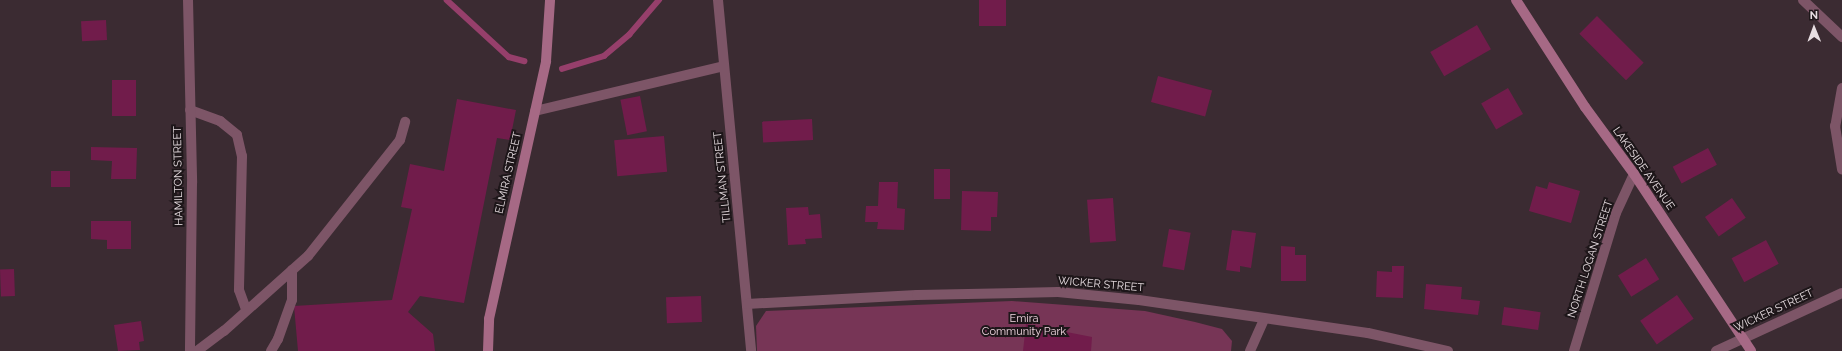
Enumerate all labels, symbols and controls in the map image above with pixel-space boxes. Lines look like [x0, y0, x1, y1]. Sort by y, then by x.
north arrow [1794, 8, 1834, 48]
text: N [1809, 9, 1818, 22]
street label: LAKESIDE AVENUE [1609, 125, 1677, 213]
street label: HAMILTON STREET [172, 126, 186, 226]
street label: ELMIRA STREET [493, 131, 525, 215]
street label: TILLMAN STREET [712, 131, 734, 223]
street label: NORTH LOGAN STREET [1566, 198, 1616, 320]
street label: WICKER STREET [1057, 275, 1145, 295]
street label: WICKER STREET [1732, 287, 1816, 335]
park label: Emira Community Park [982, 313, 1066, 339]

